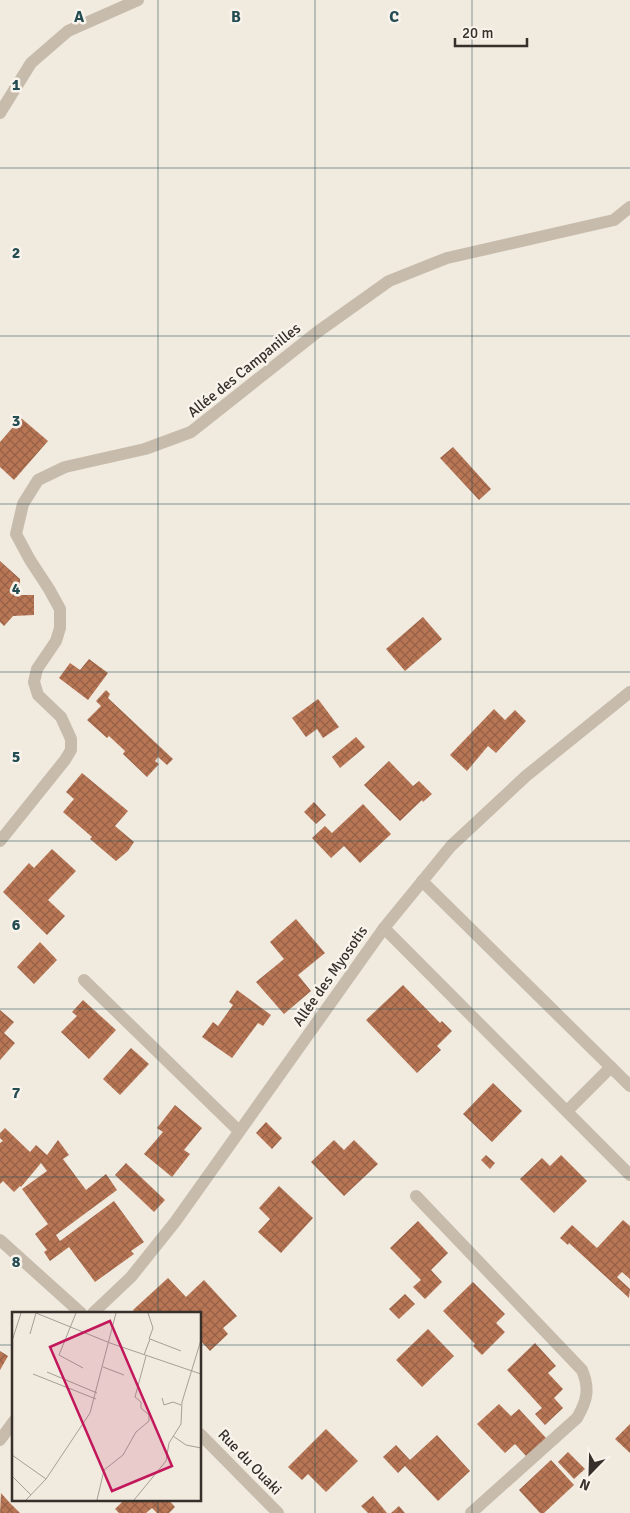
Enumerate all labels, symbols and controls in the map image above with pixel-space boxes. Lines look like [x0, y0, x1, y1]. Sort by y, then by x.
text: A [74, 7, 85, 27]
text: B [231, 7, 241, 27]
text: C [389, 7, 399, 27]
scale bar [455, 15, 528, 47]
text: 20 m [462, 24, 493, 42]
text: 1 [12, 75, 21, 95]
text: 2 [12, 243, 20, 263]
street label: Allée des Campanilles [184, 319, 304, 421]
text: 3 [12, 411, 20, 431]
text: 4 [12, 579, 21, 599]
text: 5 [12, 747, 20, 767]
text: 6 [12, 915, 21, 935]
street label: Allée des Myosotis [289, 922, 371, 1030]
text: 7 [12, 1083, 21, 1103]
text: 8 [12, 1252, 21, 1272]
inset map [12, 1312, 201, 1500]
street label: Rue du Ouaki [214, 1425, 286, 1499]
north arrow [565, 1448, 615, 1498]
text: N [577, 1475, 593, 1494]

